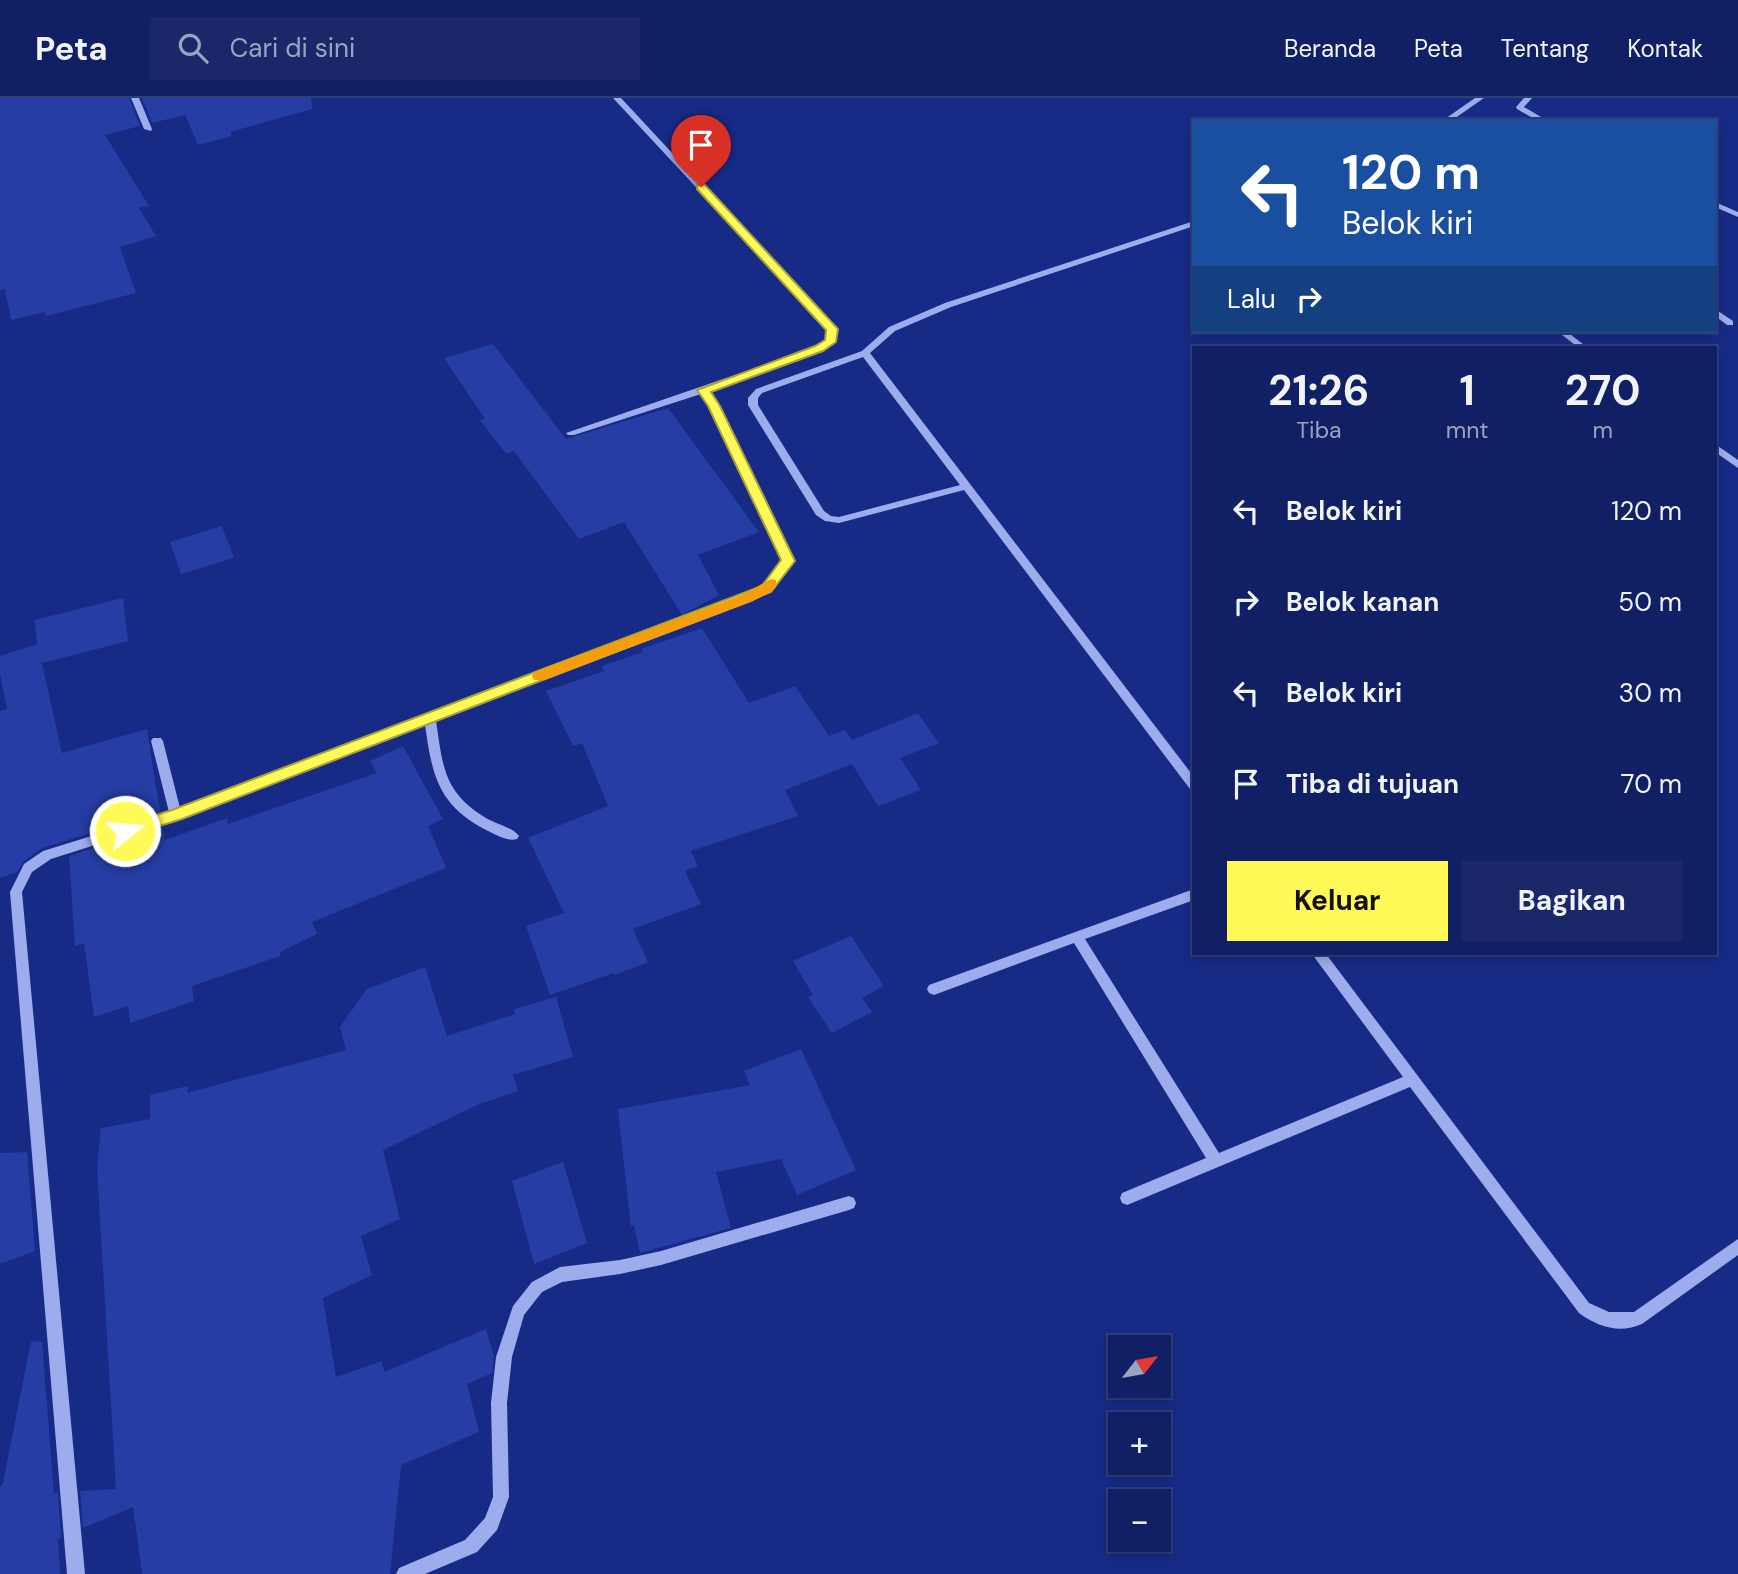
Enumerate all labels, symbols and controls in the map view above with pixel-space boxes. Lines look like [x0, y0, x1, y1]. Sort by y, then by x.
search box [150, 17, 640, 80]
text: Peta [35, 27, 108, 70]
icon: search [174, 29, 212, 67]
text: Cari di sini [230, 31, 355, 65]
text: Beranda [1284, 33, 1376, 64]
text: Peta [1414, 33, 1463, 64]
text: Tentang [1501, 33, 1589, 64]
text: Kontak [1627, 33, 1703, 64]
pin [671, 115, 731, 187]
icon: arrive [682, 126, 720, 164]
text: 120 m [1342, 140, 1480, 204]
icon: left [1227, 147, 1318, 238]
text: Belok kiri [1342, 202, 1474, 244]
icon: right [1290, 280, 1328, 318]
text: Lalu [1227, 282, 1276, 316]
text: 21:26 [1268, 363, 1369, 418]
text: 1 [1459, 363, 1475, 418]
text: 270 [1565, 363, 1641, 418]
text: Tiba [1296, 415, 1342, 445]
text: mnt [1446, 415, 1488, 445]
text: m [1592, 415, 1613, 445]
icon: left [1227, 492, 1265, 530]
text: Belok kiri [1286, 494, 1402, 528]
text: 120 m [1611, 494, 1682, 528]
icon: right [1227, 583, 1265, 621]
text: Belok kanan [1286, 585, 1439, 619]
text: 50 m [1618, 585, 1682, 619]
icon: left [1227, 674, 1265, 712]
text: Belok kiri [1286, 676, 1402, 710]
text: 30 m [1619, 676, 1682, 710]
icon: arrive [1227, 765, 1265, 803]
text: Tiba di tujuan [1286, 767, 1459, 801]
text: 70 m [1621, 767, 1682, 801]
position arrow [88, 794, 162, 868]
button: Keluar [1227, 861, 1448, 941]
button: Bagikan [1462, 861, 1682, 941]
north arrow [1108, 1335, 1171, 1398]
map controls [1108, 1335, 1171, 1552]
button: + [1108, 1412, 1171, 1475]
button: − [1108, 1489, 1171, 1552]

